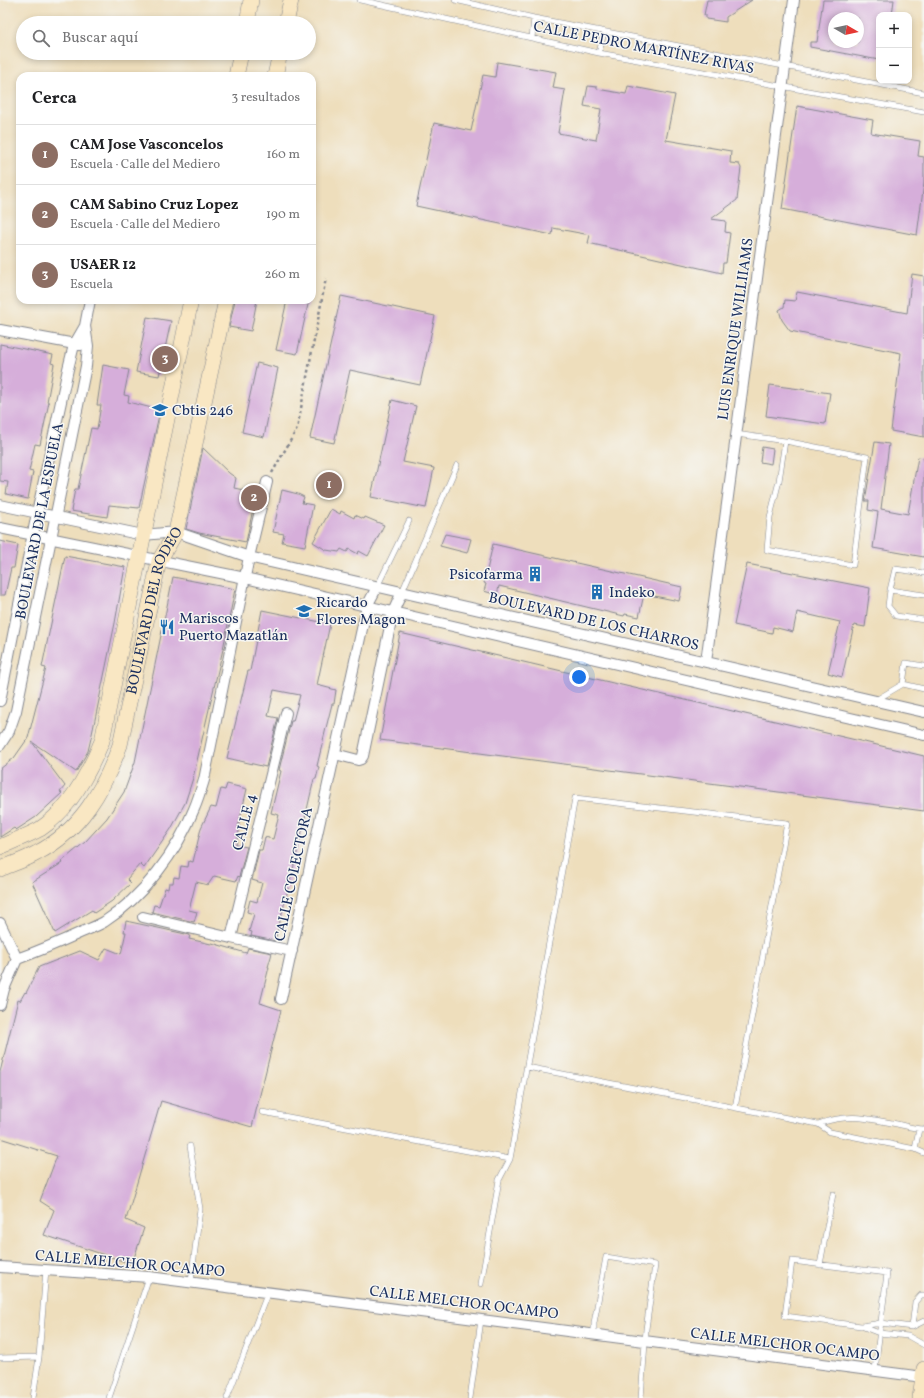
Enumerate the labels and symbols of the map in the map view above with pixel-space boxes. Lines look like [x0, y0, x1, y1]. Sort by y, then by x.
north arrow [828, 12, 864, 48]
street label: CALLE PEDRO MARTÍNEZ RIVAS [532, 17, 756, 80]
street label: LUIS ENRIQUE WILLIIAMS [713, 237, 760, 422]
pin: 3 [152, 344, 178, 374]
school or university icon: Cbtis 246 [151, 401, 169, 419]
place label: Cbtis 246 [172, 401, 233, 422]
street label: BOULEVARD DE LA ESPUELA [11, 421, 70, 621]
pin: 1 [316, 470, 342, 500]
pin: 2 [241, 483, 267, 513]
street label: BOULEVARD DEL RODEO [122, 524, 189, 697]
place label: Psicofarma [449, 565, 523, 586]
building icon: Psicofarma [526, 565, 544, 583]
building icon: Indeko [588, 583, 606, 601]
place label: Indeko [609, 583, 655, 604]
street label: BOULEVARD DE LOS CHARROS [486, 588, 701, 657]
place label: Ricardo Flores Magon [316, 593, 406, 631]
school or university icon: Ricardo Flores Magon [295, 602, 313, 620]
place label: Mariscos Puerto Mazatlán [179, 609, 288, 647]
restaurant icon: Mariscos Puerto Mazatlán [158, 618, 176, 636]
your location [569, 667, 589, 687]
street label: CALLE 4 [228, 792, 263, 853]
street label: CALLE COLECTORA [270, 805, 319, 943]
street label: CALLE MELCHOR OCAMPO [34, 1246, 226, 1283]
street label: CALLE MELCHOR OCAMPO [368, 1281, 560, 1326]
street label: CALLE MELCHOR OCAMPO [689, 1323, 881, 1368]

